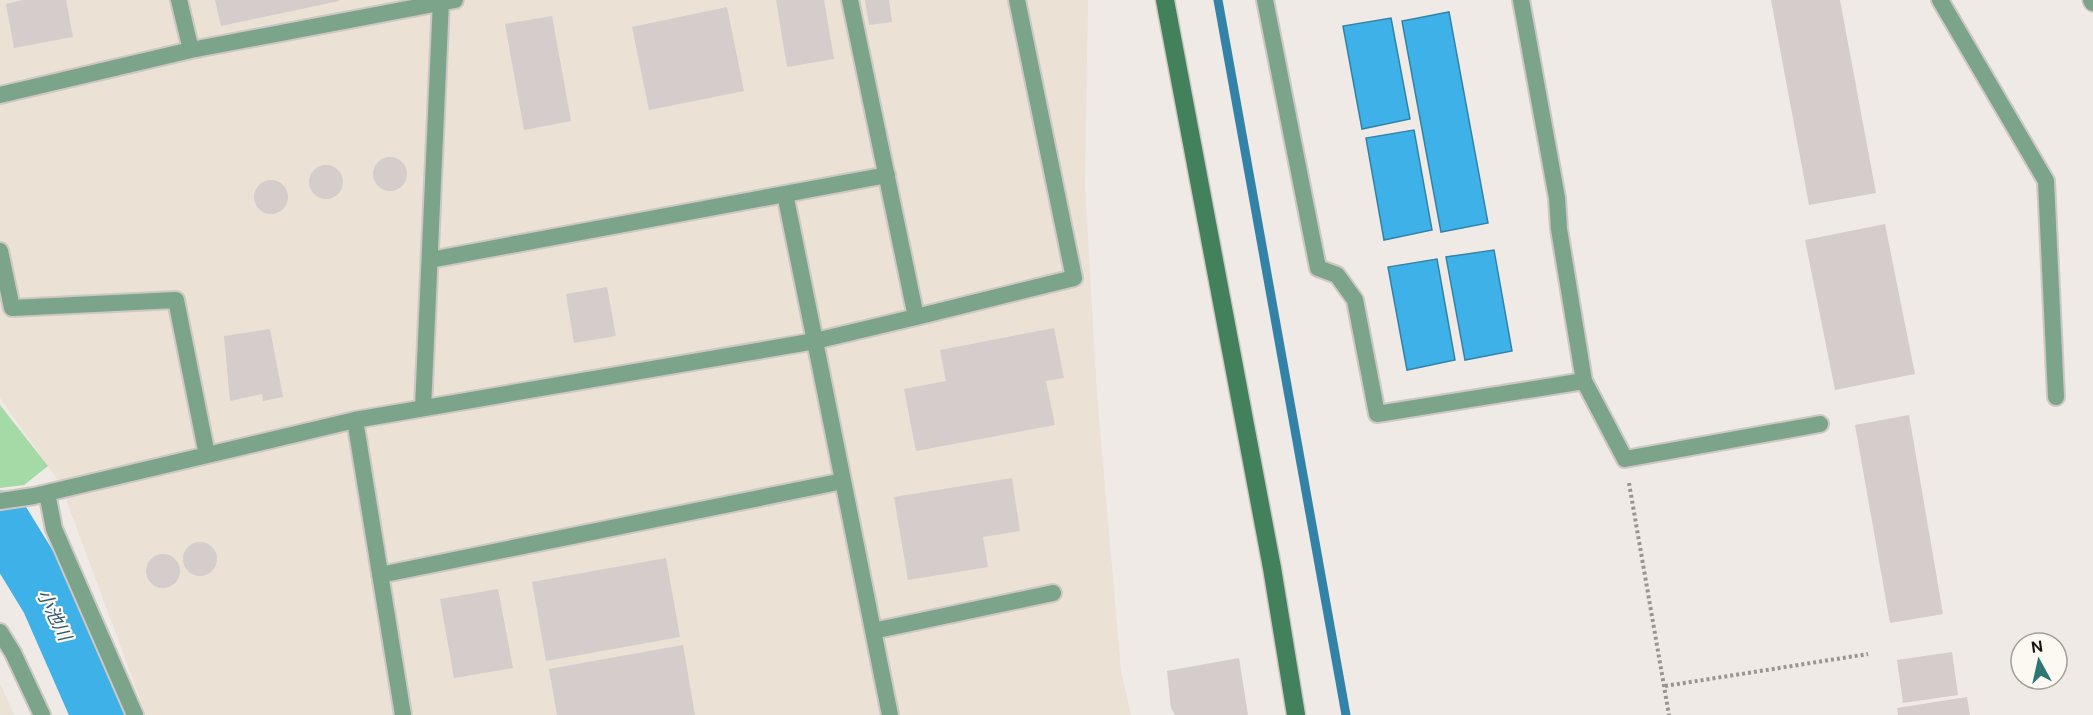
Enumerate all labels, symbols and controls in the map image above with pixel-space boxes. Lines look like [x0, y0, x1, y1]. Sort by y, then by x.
water label: 小池川 [31, 585, 77, 646]
north arrow [2009, 631, 2069, 691]
text: N [2030, 635, 2044, 658]

